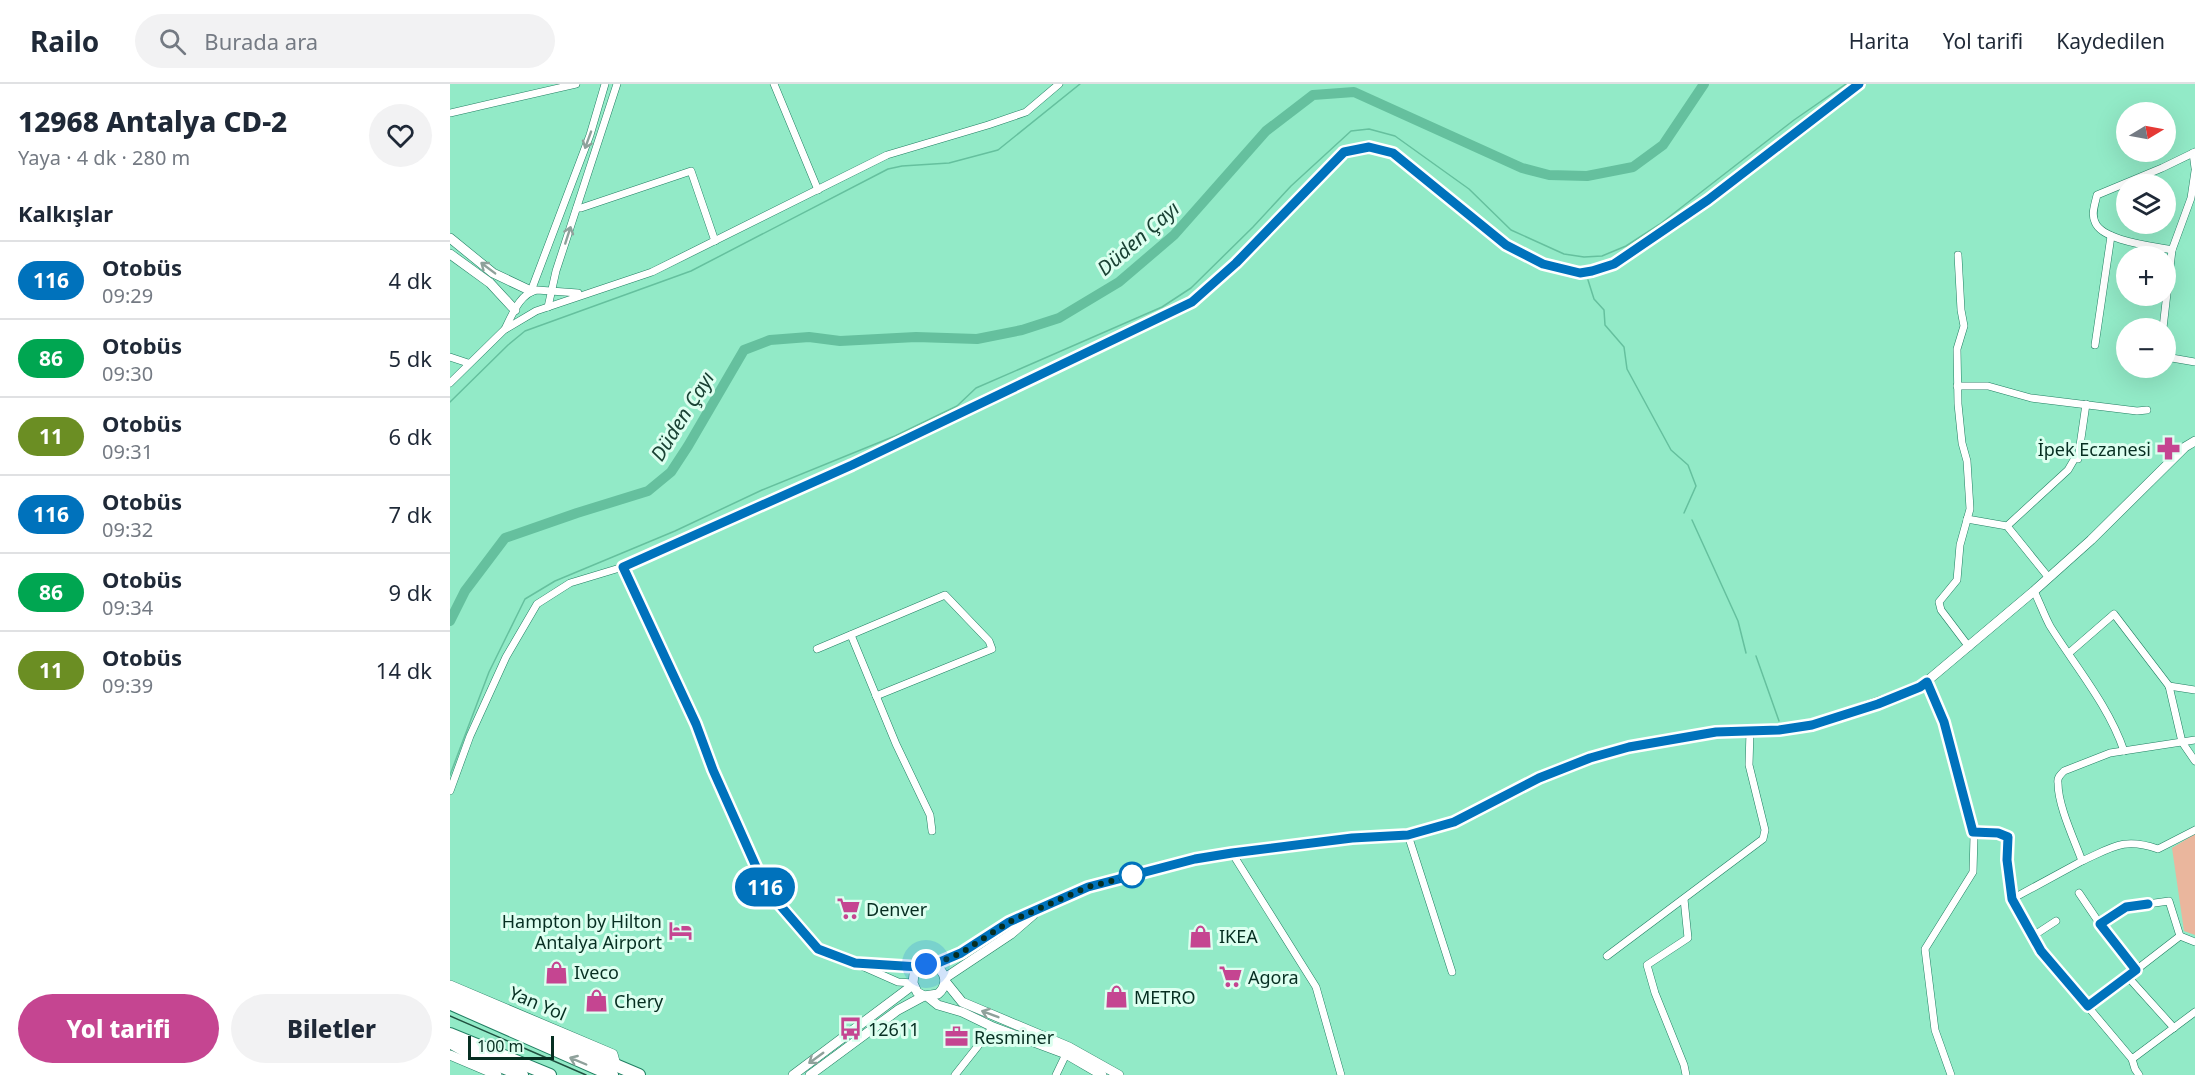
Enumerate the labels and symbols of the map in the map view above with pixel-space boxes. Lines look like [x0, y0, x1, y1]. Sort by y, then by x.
north arrow [2116, 102, 2176, 162]
one-way arrow [581, 130, 592, 149]
water label: Düden Çayı [1091, 195, 1185, 281]
one-way arrow [563, 226, 574, 245]
one-way arrow [480, 262, 496, 275]
water label: Düden Çayı [644, 366, 720, 466]
pharmacy icon: İpek Eczanesi [2156, 436, 2182, 462]
place label: İpek Eczanesi [2038, 437, 2151, 461]
unlabelled marker [1119, 862, 1145, 888]
line badge: 116 [730, 868, 800, 906]
supermarket icon: Denver [835, 896, 861, 922]
place label: Denver [866, 897, 928, 921]
place label: Hampton by Hilton Antalya Airport [502, 909, 663, 954]
hotel icon: Hampton by Hilton Antalya Airport [667, 918, 693, 944]
shop icon: IKEA [1188, 923, 1214, 949]
place label: IKEA [1219, 924, 1258, 948]
your location [911, 949, 941, 979]
shop icon: Iveco [543, 959, 569, 985]
place label: Iveco [574, 960, 619, 984]
supermarket icon: Agora [1217, 964, 1243, 990]
place label: Agora [1248, 965, 1299, 989]
street label: Yan Yol [506, 980, 570, 1026]
shop icon: METRO [1103, 984, 1129, 1010]
place label: METRO [1134, 985, 1196, 1009]
shop icon: Chery [583, 988, 609, 1014]
place label: Chery [614, 989, 664, 1013]
one-way arrow [982, 1008, 1000, 1019]
bus stop icon: 12611 [837, 1016, 863, 1042]
place label: 12611 [868, 1017, 919, 1041]
office icon: Resminer [943, 1024, 969, 1050]
place label: Resminer [974, 1025, 1055, 1049]
scale bar [468, 1033, 554, 1060]
one-way arrow [809, 1052, 825, 1065]
one-way arrow [570, 1054, 588, 1066]

